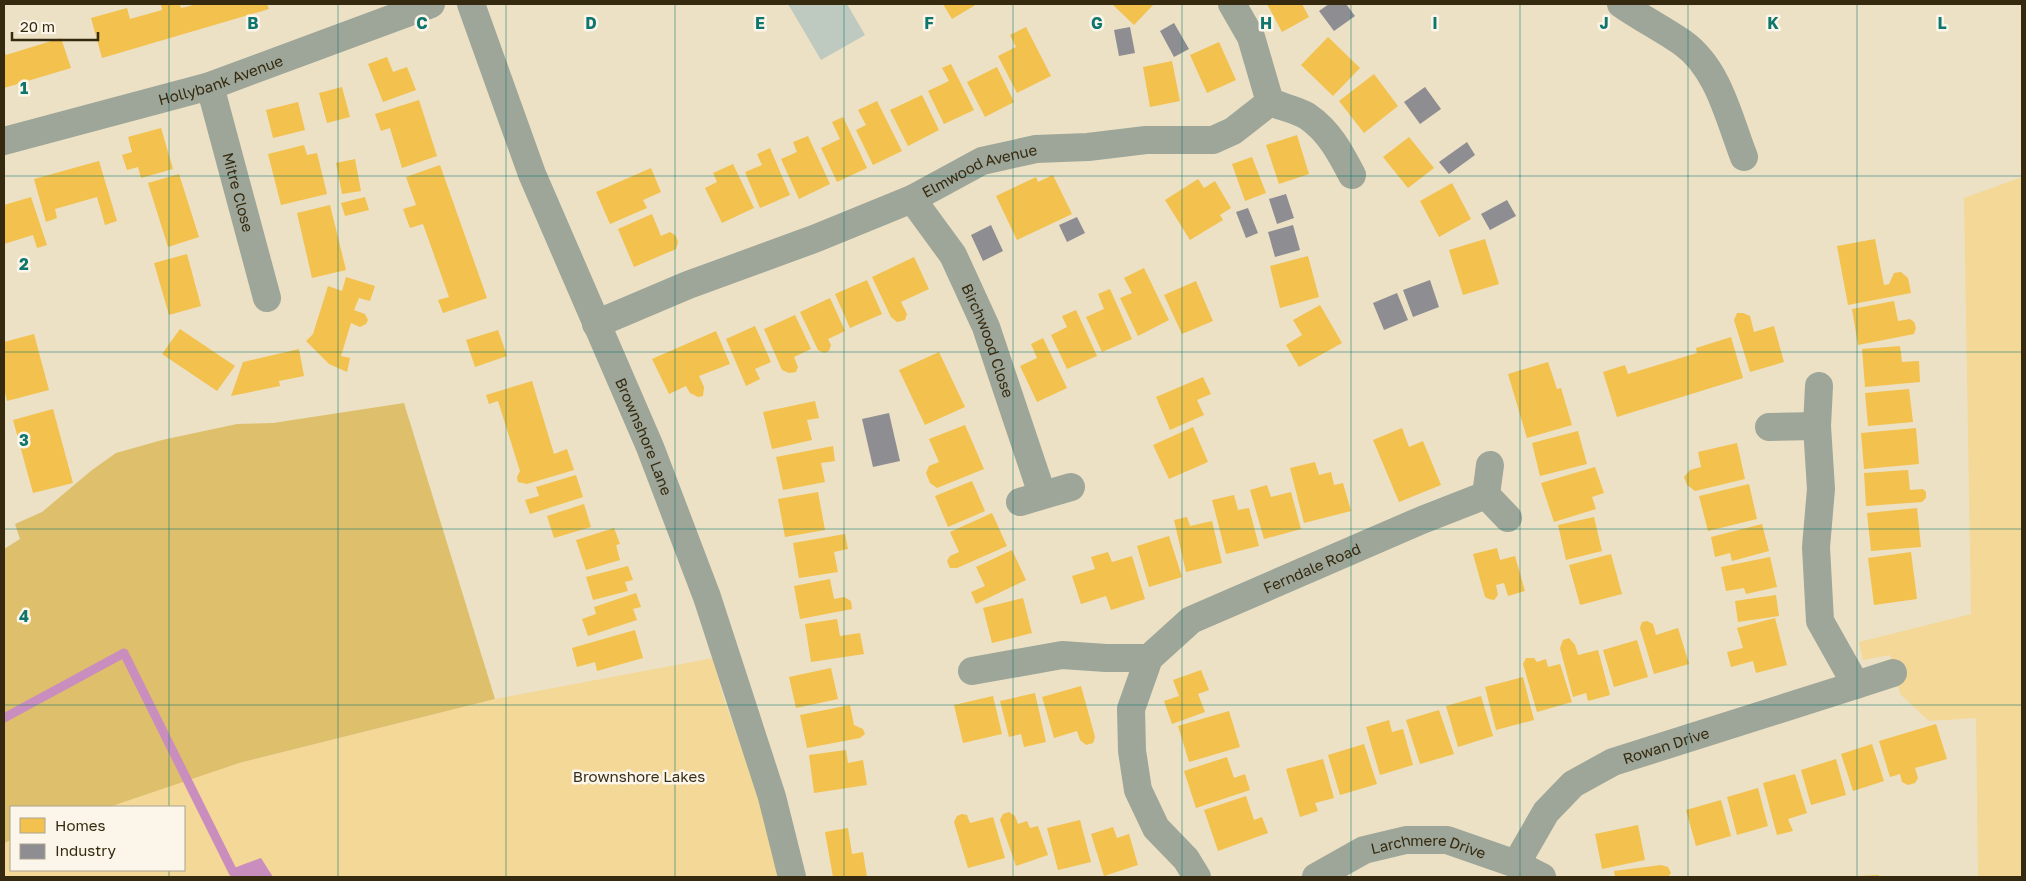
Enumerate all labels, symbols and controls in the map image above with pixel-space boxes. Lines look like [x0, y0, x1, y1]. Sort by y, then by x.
scale bar [12, 10, 99, 42]
text: B [247, 13, 259, 33]
text: C [416, 13, 428, 33]
text: D [585, 13, 597, 33]
text: E [755, 13, 765, 33]
text: F [924, 13, 934, 33]
text: G [1091, 13, 1103, 33]
text: H [1260, 13, 1272, 33]
text: I [1432, 13, 1438, 33]
text: J [1599, 13, 1609, 33]
text: K [1767, 13, 1779, 33]
text: L [1937, 13, 1947, 33]
text: 20 m [20, 17, 55, 35]
street label: Hollybank Avenue [156, 51, 286, 108]
text: 1 [20, 78, 28, 98]
street label: Elmwood Avenue [919, 140, 1039, 201]
street label: Mitre Close [219, 150, 258, 234]
text: 2 [19, 254, 29, 274]
street label: Birchwood Close [958, 281, 1018, 400]
street label: Brownshore Lane [612, 375, 677, 498]
text: 3 [19, 430, 29, 450]
street label: Ferndale Road [1260, 539, 1363, 597]
text: 4 [19, 606, 29, 626]
street label: Rowan Drive [1620, 723, 1711, 767]
park label: Brownshore Lakes [573, 767, 705, 785]
legend [10, 806, 185, 871]
text: Homes [55, 816, 105, 834]
street label: Larchmere Drive [1369, 830, 1489, 862]
text: Industry [55, 841, 116, 859]

